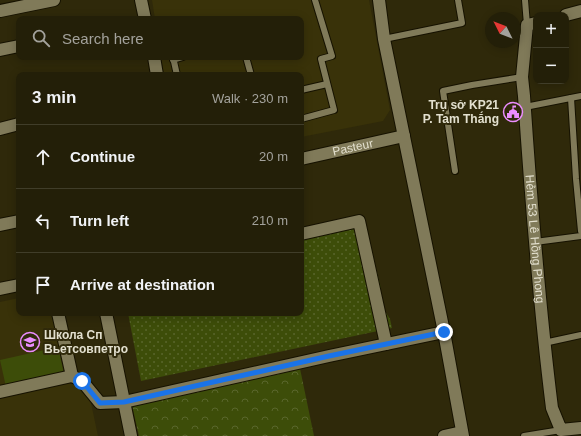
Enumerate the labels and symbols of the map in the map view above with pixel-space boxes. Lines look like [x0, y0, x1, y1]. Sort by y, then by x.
north arrow [485, 12, 521, 48]
place label: Trụ sở KP21 P. Tam Thắng [423, 98, 499, 126]
public building icon: Trụ sở KP21 P. Tam Thắng [502, 101, 524, 123]
street label: Pasteur [331, 136, 374, 159]
street label: Hẻm 53 Lê Hồng Phong [523, 174, 547, 304]
route end [435, 323, 453, 341]
place label: Школа Сп Вьетсовпетро [44, 328, 128, 356]
school or university icon: Школа Сп Вьетсовпетро [19, 331, 41, 353]
route start [73, 372, 91, 390]

